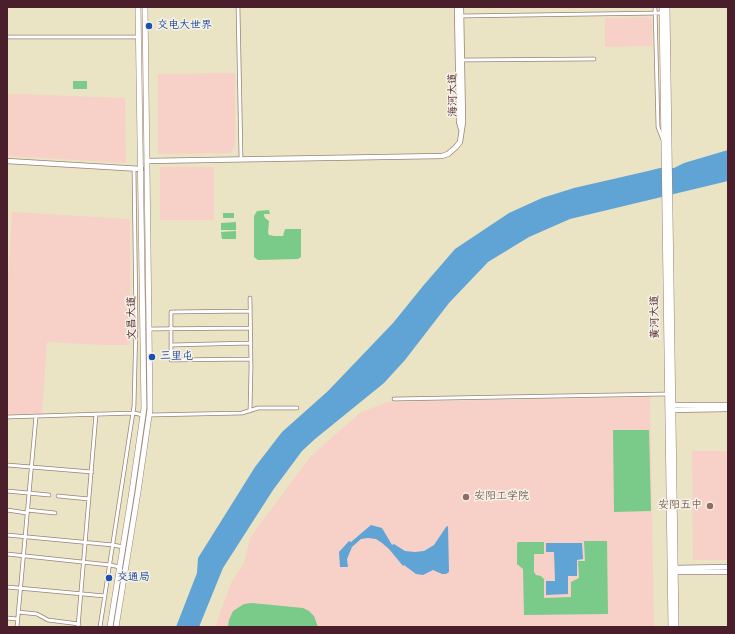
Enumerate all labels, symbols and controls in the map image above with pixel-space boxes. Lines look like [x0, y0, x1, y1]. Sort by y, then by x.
place label: 交电大世界 [157, 19, 212, 33]
marker: 交电大世界 [144, 21, 154, 31]
street label: 海河大道 [447, 73, 461, 117]
street label: 黄河大道 [649, 295, 663, 339]
street label: 文昌大道 [126, 296, 140, 340]
place label: 三里屯 [160, 350, 193, 364]
marker: 三里屯 [147, 352, 157, 362]
place label: 安阳工学院 [474, 490, 529, 504]
marker: 安阳工学院 [461, 492, 471, 502]
place label: 安阳五中 [658, 499, 702, 513]
marker: 安阳五中 [705, 501, 715, 511]
place label: 交通局 [117, 571, 150, 585]
marker: 交通局 [104, 573, 114, 583]

